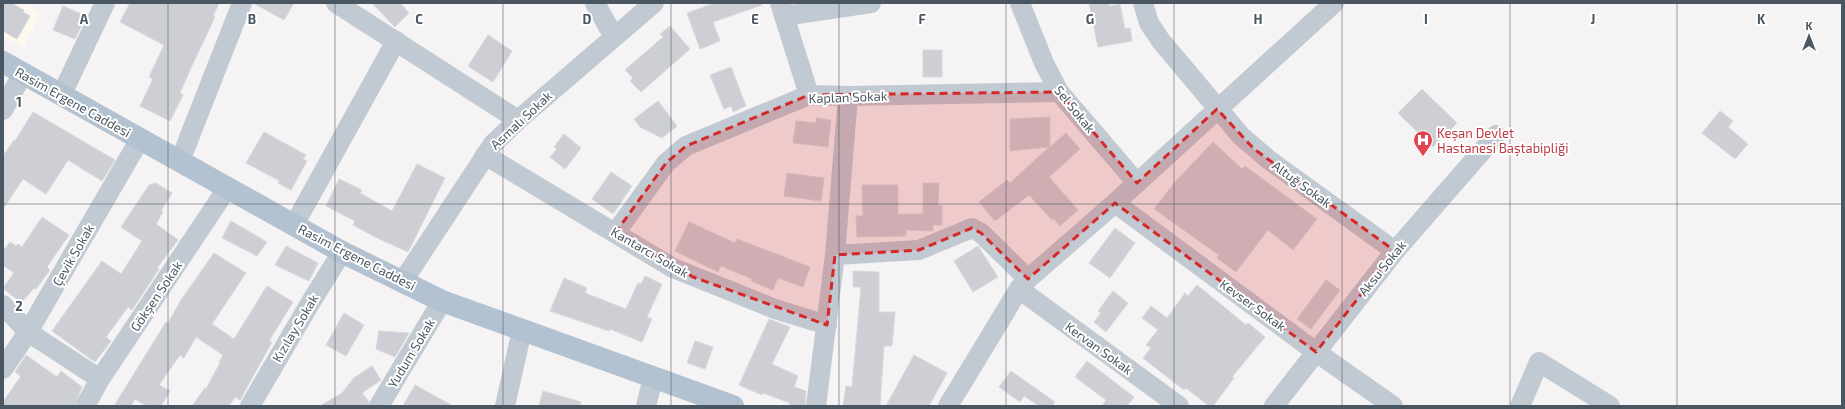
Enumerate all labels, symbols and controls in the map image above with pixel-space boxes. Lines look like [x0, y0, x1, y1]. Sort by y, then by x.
text: A [80, 11, 89, 27]
text: B [248, 11, 256, 27]
text: C [415, 11, 423, 27]
text: D [583, 11, 592, 27]
text: E [751, 11, 759, 27]
text: F [918, 11, 926, 27]
text: G [1086, 11, 1094, 27]
text: H [1254, 11, 1263, 27]
text: I [1424, 11, 1428, 27]
text: J [1591, 11, 1595, 27]
text: K [1757, 11, 1766, 27]
north arrow [1789, 16, 1829, 56]
text: K [1806, 19, 1813, 32]
street label: Rasim Ergene Caddesi [12, 64, 134, 140]
street label: Sel Sokak [1051, 82, 1099, 136]
street label: Asmalı Sokak [487, 87, 555, 153]
street label: Kaplan Sokak [808, 88, 888, 106]
text: 1 [16, 94, 22, 110]
place label: Keşan Devlet Hastanesi Baştabipliği [1437, 125, 1568, 157]
hospital icon: Keşan Devlet Hastanesi Baştabipliği [1412, 129, 1434, 157]
street label: Altuğ Sokak [1269, 157, 1335, 211]
street label: Rasim Ergene Caddesi [296, 220, 418, 294]
street label: Çevik Sokak [49, 221, 98, 289]
street label: Kantarcı Sokak [608, 223, 692, 281]
street label: Aksu Sokak [1355, 237, 1409, 299]
street label: Gökşen Sokak [127, 258, 186, 335]
street label: Kevser Sokak [1217, 276, 1289, 335]
street label: Kızılay Sokak [268, 291, 322, 365]
text: 2 [15, 298, 23, 314]
street label: Yudum Sokak [384, 315, 438, 391]
street label: Kervan Sokak [1062, 318, 1136, 378]

